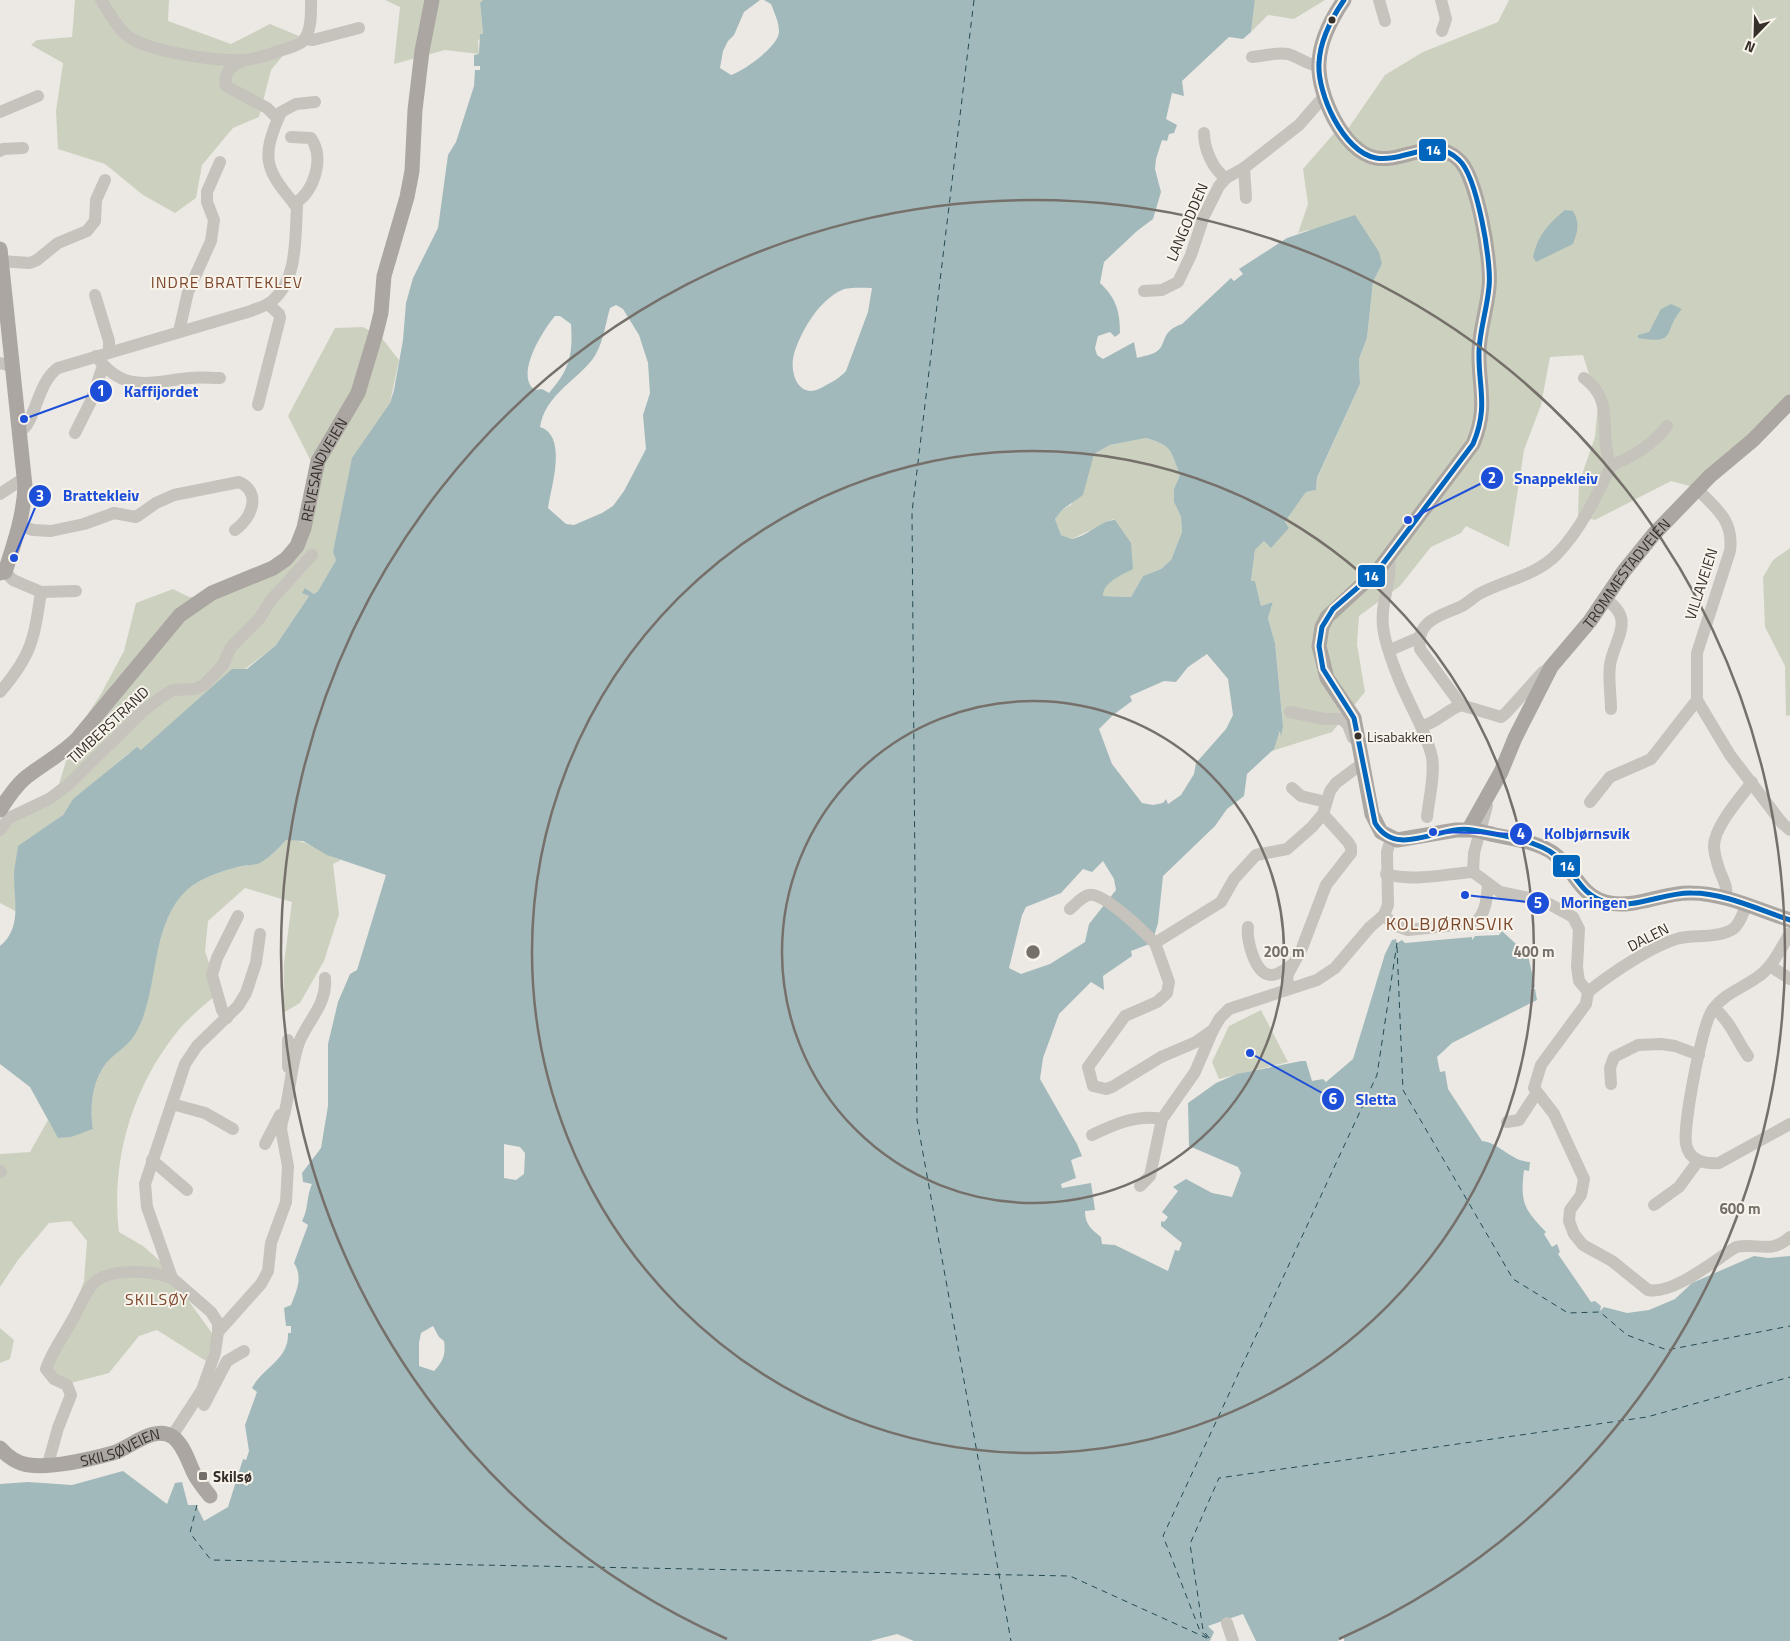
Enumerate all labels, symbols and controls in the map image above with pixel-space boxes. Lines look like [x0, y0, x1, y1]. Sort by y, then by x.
north arrow [1730, 10, 1780, 60]
unlabelled marker [1327, 15, 1337, 25]
text: N [1741, 36, 1758, 59]
line badge: 14 [1418, 138, 1447, 162]
text: 14 [1425, 139, 1441, 160]
street label: LANGODDEN [1160, 179, 1214, 265]
district label: INDRE BRATTEKLEV [151, 270, 303, 294]
callout: Kaffijordet [88, 376, 208, 407]
text: 1 [97, 379, 105, 402]
text: Kaffijordet [124, 379, 198, 403]
street label: REVESANDVEIEN [294, 413, 353, 524]
callout: Snappekleiv [1479, 463, 1608, 494]
text: 2 [1488, 466, 1496, 489]
text: Snappekleiv [1514, 466, 1598, 490]
callout: Brattekleiv [28, 480, 149, 511]
text: Brattekleiv [63, 483, 139, 507]
text: 3 [36, 484, 44, 507]
street label: TROMMESTADVEIEN [1577, 513, 1675, 634]
street label: VILLAVEIEN [1679, 545, 1723, 623]
line badge: 14 [1357, 564, 1386, 588]
text: 14 [1363, 565, 1379, 586]
street label: TIMBERSTRAND [62, 681, 154, 769]
place label: Lisabakken [1367, 726, 1433, 747]
marker: Lisabakken [1353, 731, 1363, 741]
callout: Kolbjørnsvik [1509, 818, 1640, 849]
text: Kolbjørnsvik [1544, 821, 1631, 845]
text: 4 [1517, 822, 1525, 845]
line badge: 14 [1552, 854, 1581, 878]
text: 14 [1559, 855, 1575, 876]
callout: Moringen [1525, 887, 1637, 918]
text: Moringen [1561, 890, 1627, 914]
text: 5 [1534, 891, 1542, 914]
district label: KOLBJØRNSVIK [1386, 910, 1514, 937]
street label: DALEN [1623, 917, 1673, 957]
text: 200 m [1263, 940, 1305, 963]
text: 400 m [1513, 940, 1555, 963]
centre of rings [1024, 943, 1042, 961]
callout: Sletta [1320, 1083, 1406, 1114]
text: 6 [1329, 1087, 1337, 1110]
text: Sletta [1355, 1087, 1397, 1111]
text: 600 m [1719, 1197, 1761, 1220]
district label: SKILSØY [125, 1287, 189, 1311]
street label: SKILSØVEIEN [78, 1422, 162, 1472]
place label: Skilsø [213, 1465, 252, 1488]
marker: Skilsø [197, 1470, 209, 1482]

